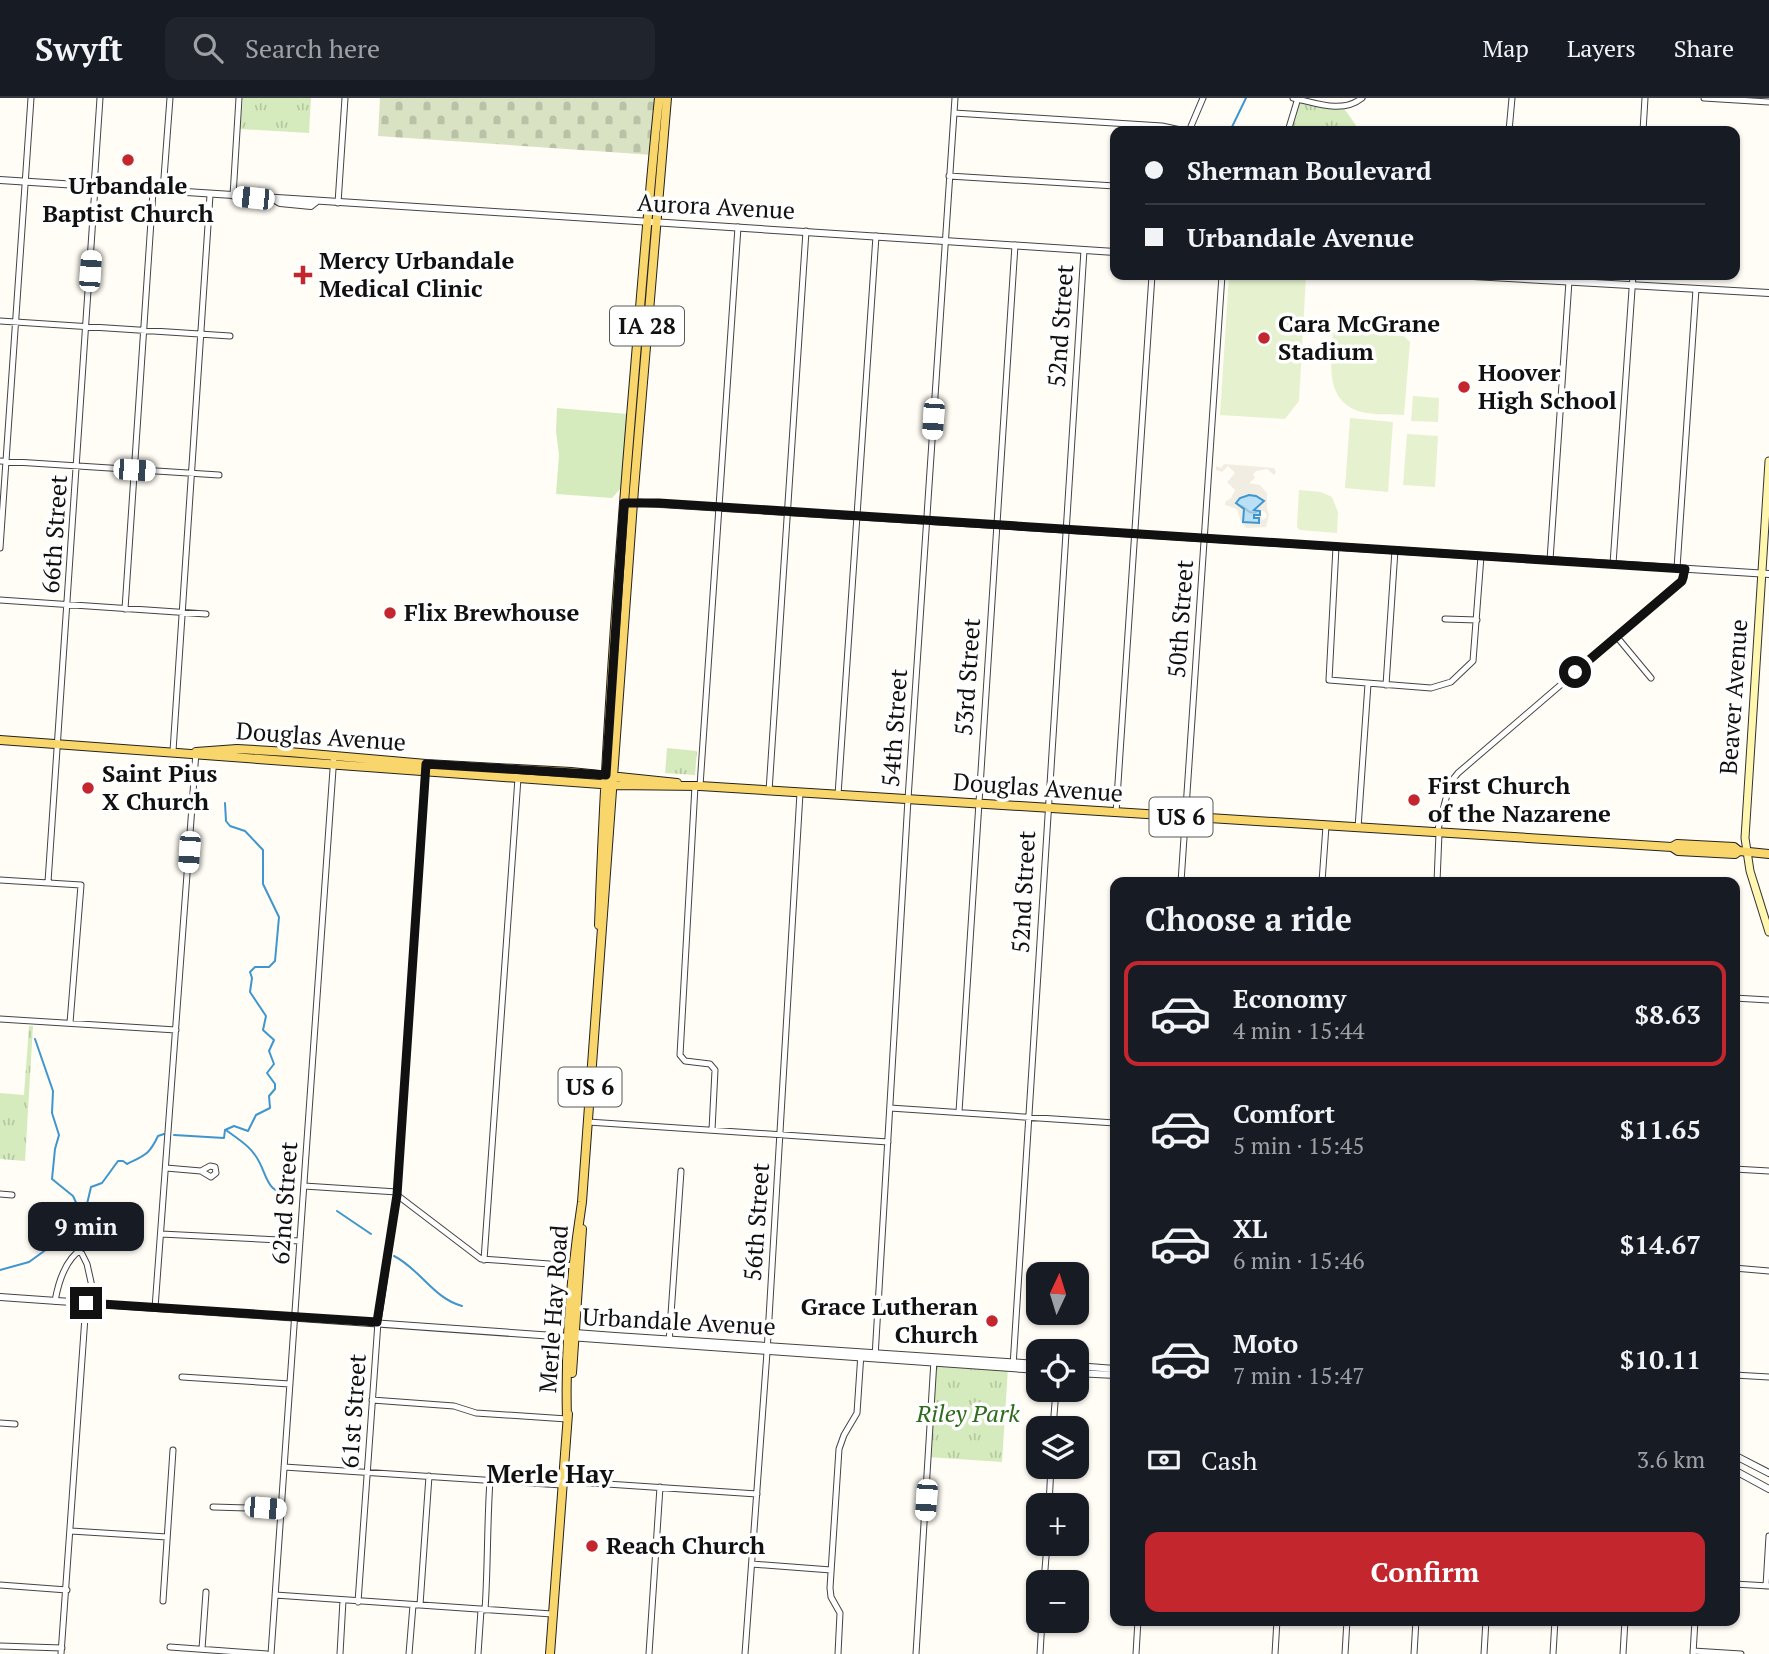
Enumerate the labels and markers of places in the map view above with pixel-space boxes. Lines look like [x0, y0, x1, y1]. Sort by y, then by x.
marker: Urbandale Baptist Church [120, 152, 136, 168]
place label: Urbandale Baptist Church [42, 169, 214, 229]
place label: Mercy Urbandale Medical Clinic [319, 244, 514, 304]
marker: Mercy Urbandale Medical Clinic [293, 265, 313, 285]
place label: Cara McGrane Stadium [1278, 307, 1440, 367]
marker: Cara McGrane Stadium [1256, 330, 1272, 346]
place label: Hoover High School [1478, 356, 1617, 416]
marker: Hoover High School [1456, 379, 1472, 395]
place label: Flix Brewhouse [404, 596, 579, 628]
marker: Flix Brewhouse [382, 605, 398, 621]
place label: Saint Pius X Church [102, 757, 217, 817]
place label: First Church of the Nazarene [1428, 769, 1611, 829]
marker: Saint Pius X Church [80, 780, 96, 796]
marker: First Church of the Nazarene [1406, 792, 1422, 808]
place label: Grace Lutheran Church [801, 1290, 979, 1350]
marker: Grace Lutheran Church [984, 1313, 1000, 1329]
place label: Reach Church [606, 1529, 766, 1561]
marker: Reach Church [584, 1538, 600, 1554]

